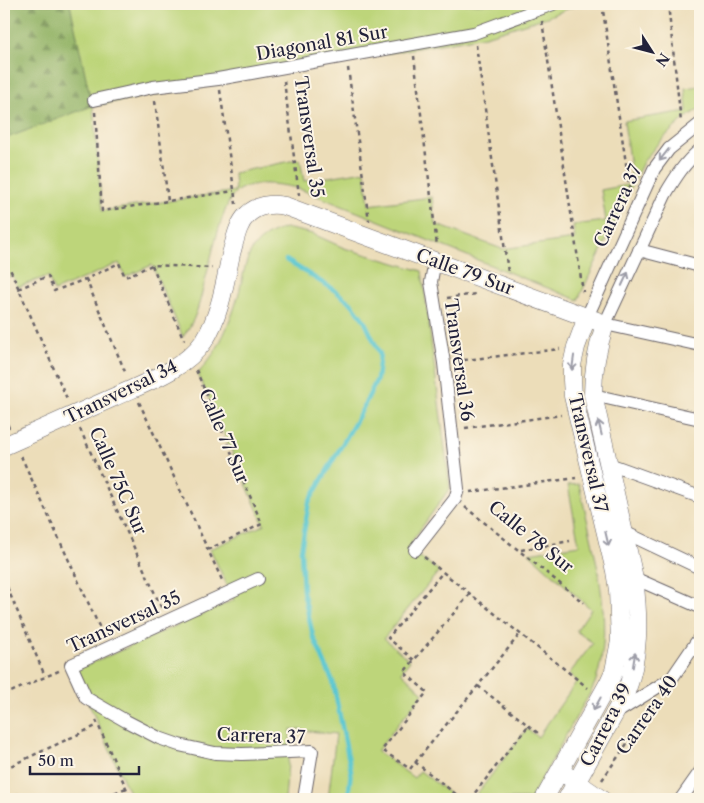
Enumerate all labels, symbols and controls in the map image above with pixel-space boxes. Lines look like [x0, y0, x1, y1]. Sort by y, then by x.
street label: Diagonal 81 Sur [254, 21, 390, 65]
north arrow [626, 28, 676, 78]
text: N [652, 49, 673, 70]
street label: Transversal 35 [290, 75, 328, 199]
one-way arrow [658, 148, 669, 161]
street label: Carrera 37 [589, 161, 647, 251]
street label: Calle 79 Sur [413, 244, 517, 300]
one-way arrow [621, 272, 630, 287]
street label: Transversal 36 [440, 297, 478, 423]
street label: Transversal 34 [61, 355, 181, 429]
one-way arrow [568, 355, 578, 371]
street label: Calle 77 Sur [194, 385, 254, 487]
street label: Transversal 37 [564, 391, 612, 515]
one-way arrow [595, 420, 604, 436]
street label: Calle 75C Sur [84, 424, 152, 539]
street label: Calle 78 Sur [484, 496, 578, 578]
one-way arrow [603, 531, 613, 547]
street label: Transversal 35 [64, 586, 184, 658]
one-way arrow [630, 652, 640, 668]
street label: Carrera 40 [612, 671, 682, 759]
street label: Carrera 39 [576, 680, 636, 770]
one-way arrow [591, 696, 601, 711]
street label: Carrera 37 [216, 723, 306, 749]
scale bar [30, 743, 139, 775]
text: 50 m [38, 751, 74, 770]

